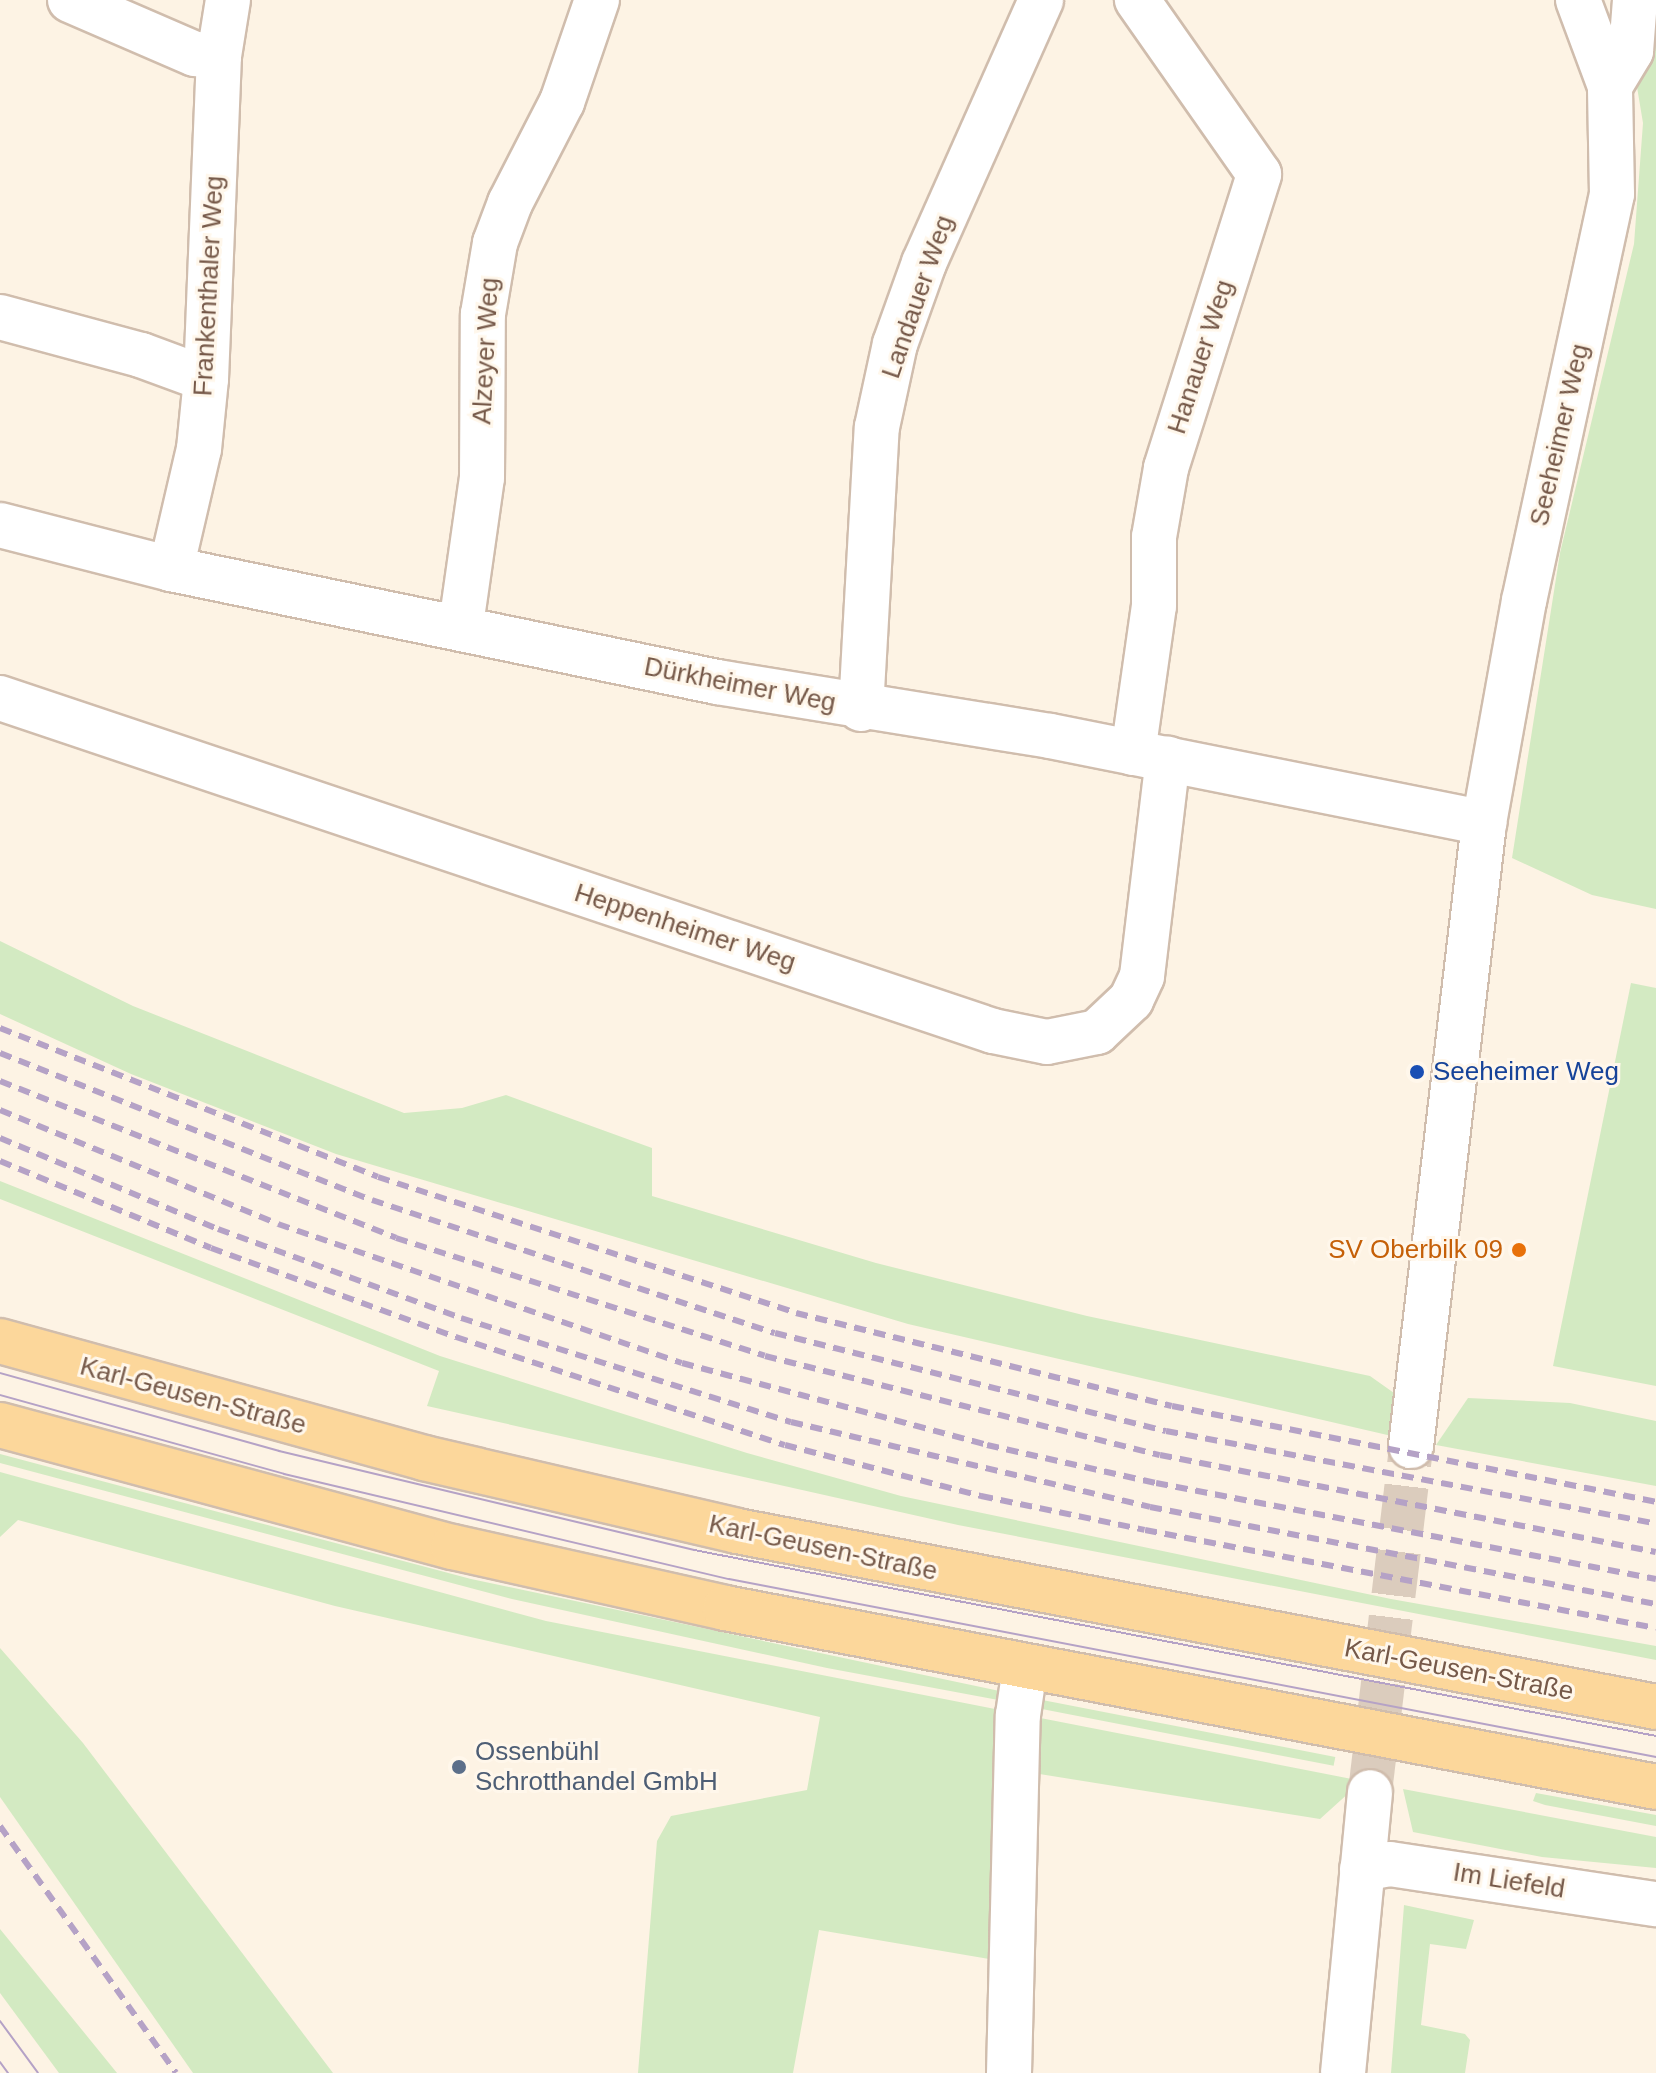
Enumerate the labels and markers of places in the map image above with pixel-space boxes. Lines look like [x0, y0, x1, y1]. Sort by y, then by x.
place label: Seeheimer Weg [1433, 1056, 1619, 1088]
marker: Seeheimer Weg [1408, 1063, 1426, 1081]
place label: SV Oberbilk 09 [1328, 1234, 1503, 1266]
marker: SV Oberbilk 09 [1510, 1241, 1528, 1259]
place label: Ossenbühl Schrotthandel GmbH [475, 1736, 718, 1798]
marker: Ossenbühl Schrotthandel GmbH [450, 1758, 468, 1776]

